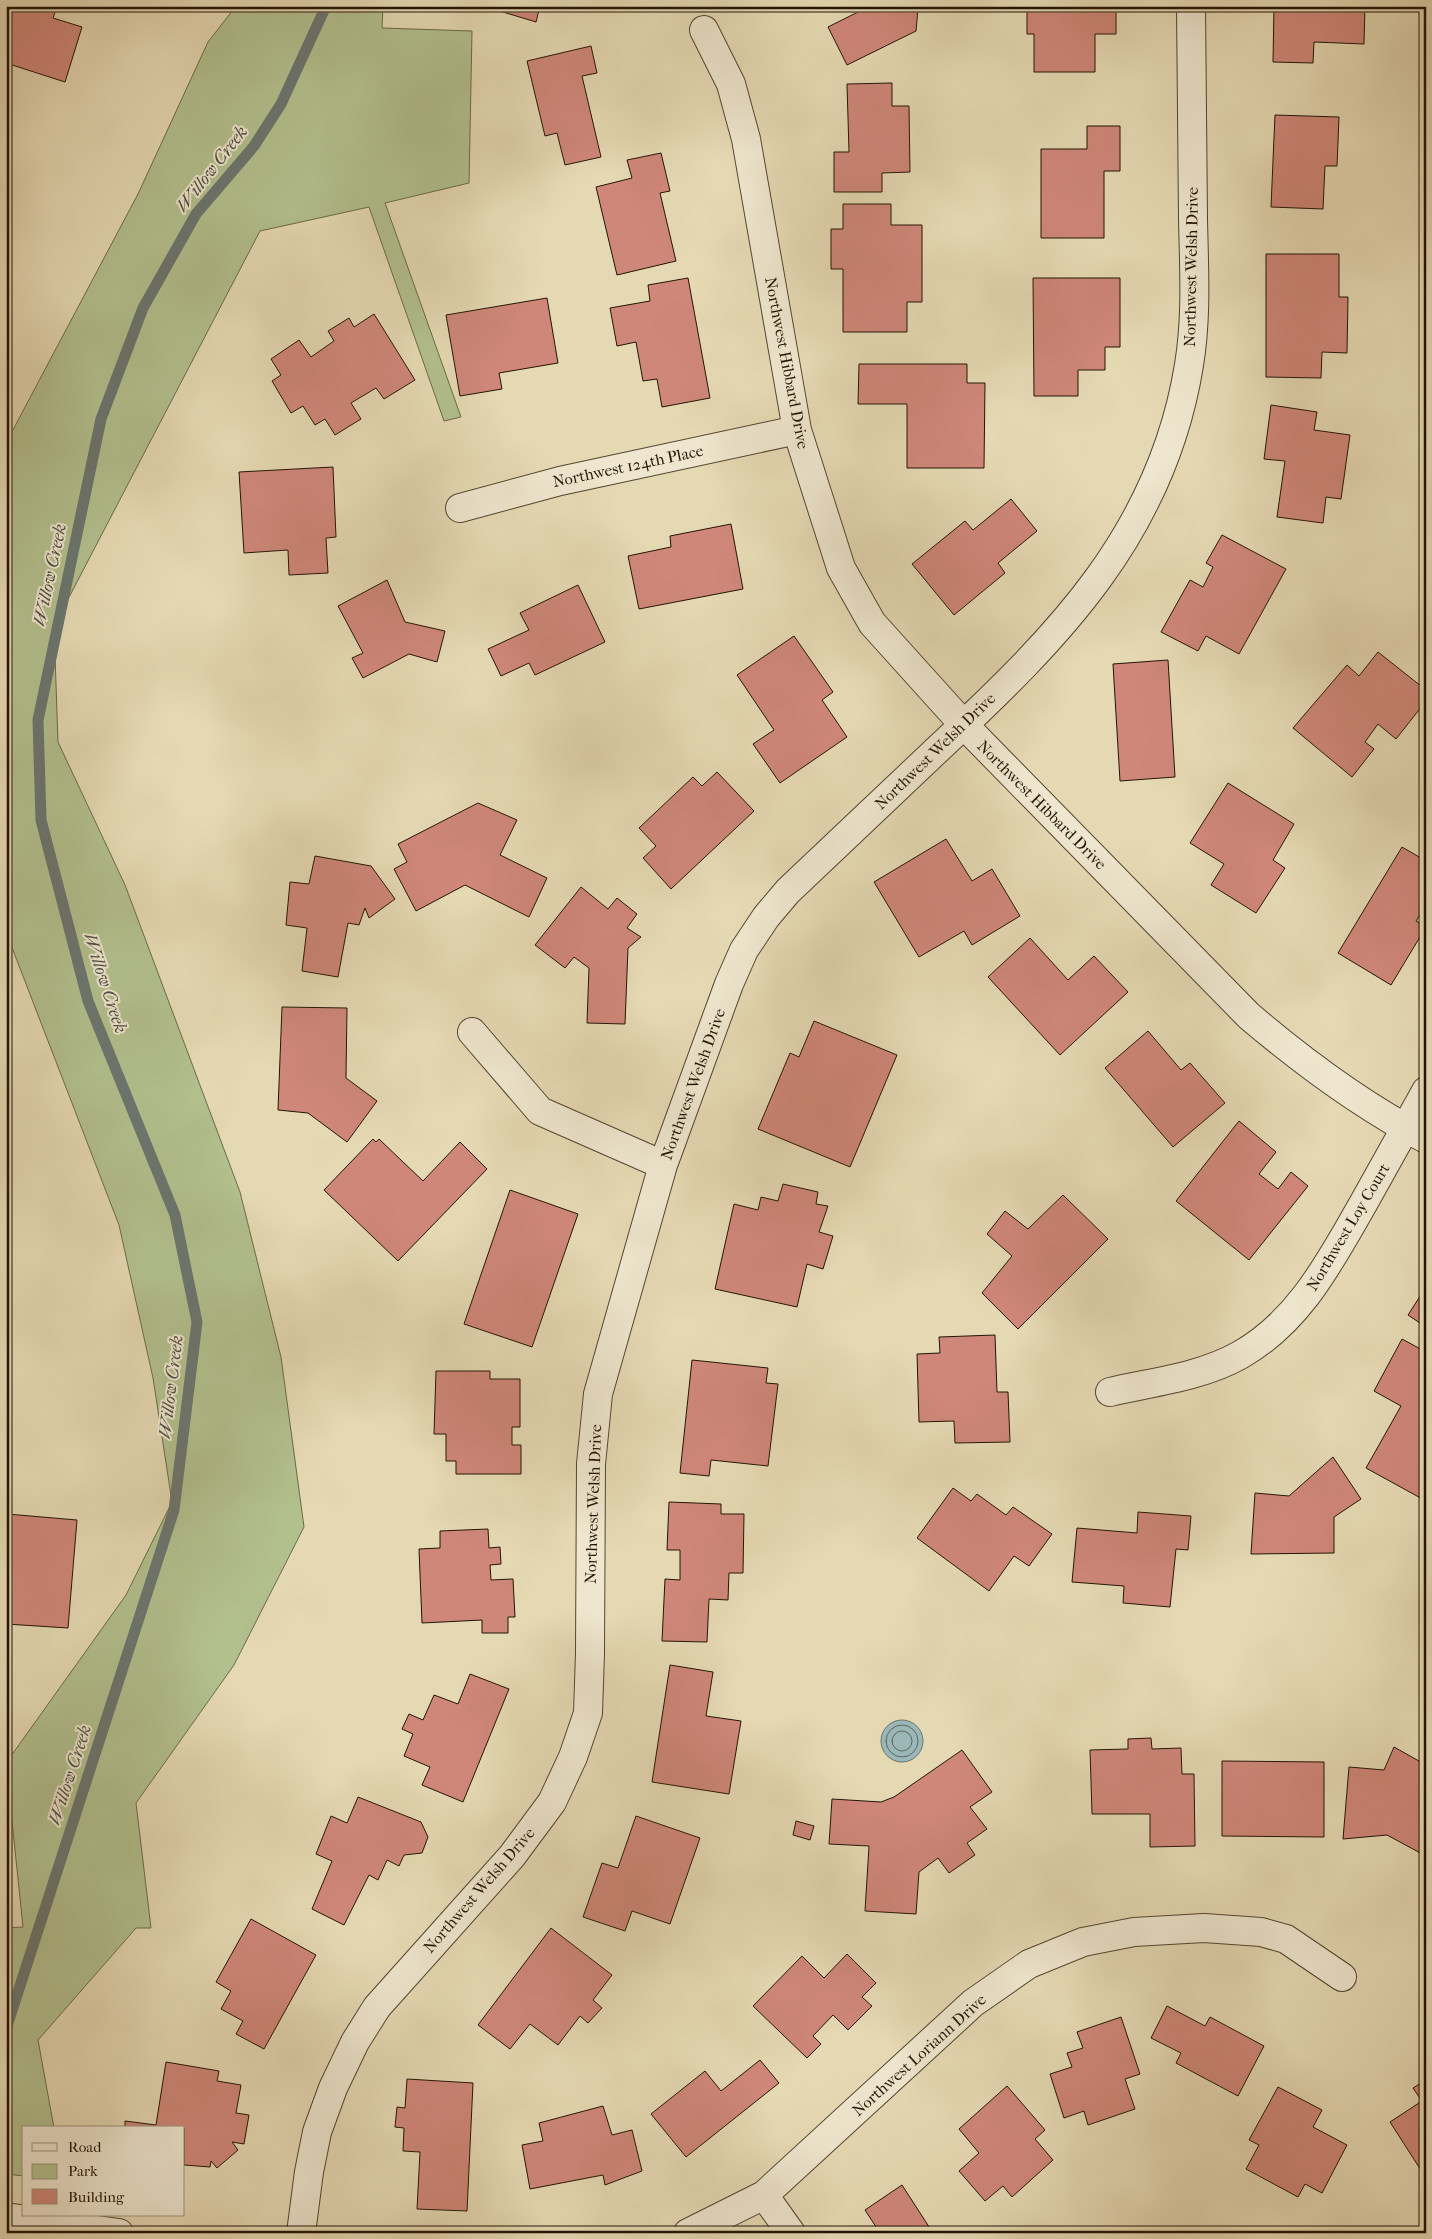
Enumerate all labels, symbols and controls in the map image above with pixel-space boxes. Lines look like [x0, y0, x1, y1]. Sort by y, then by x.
water label: Willow Creek [172, 122, 252, 216]
street label: Northwest Welsh Drive [1180, 187, 1202, 347]
street label: Northwest Hibbard Drive [761, 275, 813, 451]
street label: Northwest 124th Place [551, 441, 705, 491]
water label: Willow Creek [29, 522, 71, 628]
street label: Northwest Welsh Drive [871, 689, 999, 813]
street label: Northwest Hibbard Drive [973, 736, 1111, 874]
water label: Willow Creek [79, 930, 131, 1036]
street label: Northwest Welsh Drive [657, 1006, 729, 1162]
street label: Northwest Loy Court [1302, 1160, 1394, 1294]
water label: Willow Creek [154, 1334, 188, 1440]
street label: Northwest Welsh Drive [581, 1424, 605, 1584]
water label: Willow Creek [44, 1722, 96, 1828]
street label: Northwest Welsh Drive [419, 1823, 539, 1957]
street label: Northwest Loriann Drive [848, 1990, 990, 2120]
legend [22, 2126, 185, 2216]
text: Road [68, 2138, 102, 2156]
text: Park [68, 2162, 98, 2180]
text: Building [68, 2188, 125, 2206]

